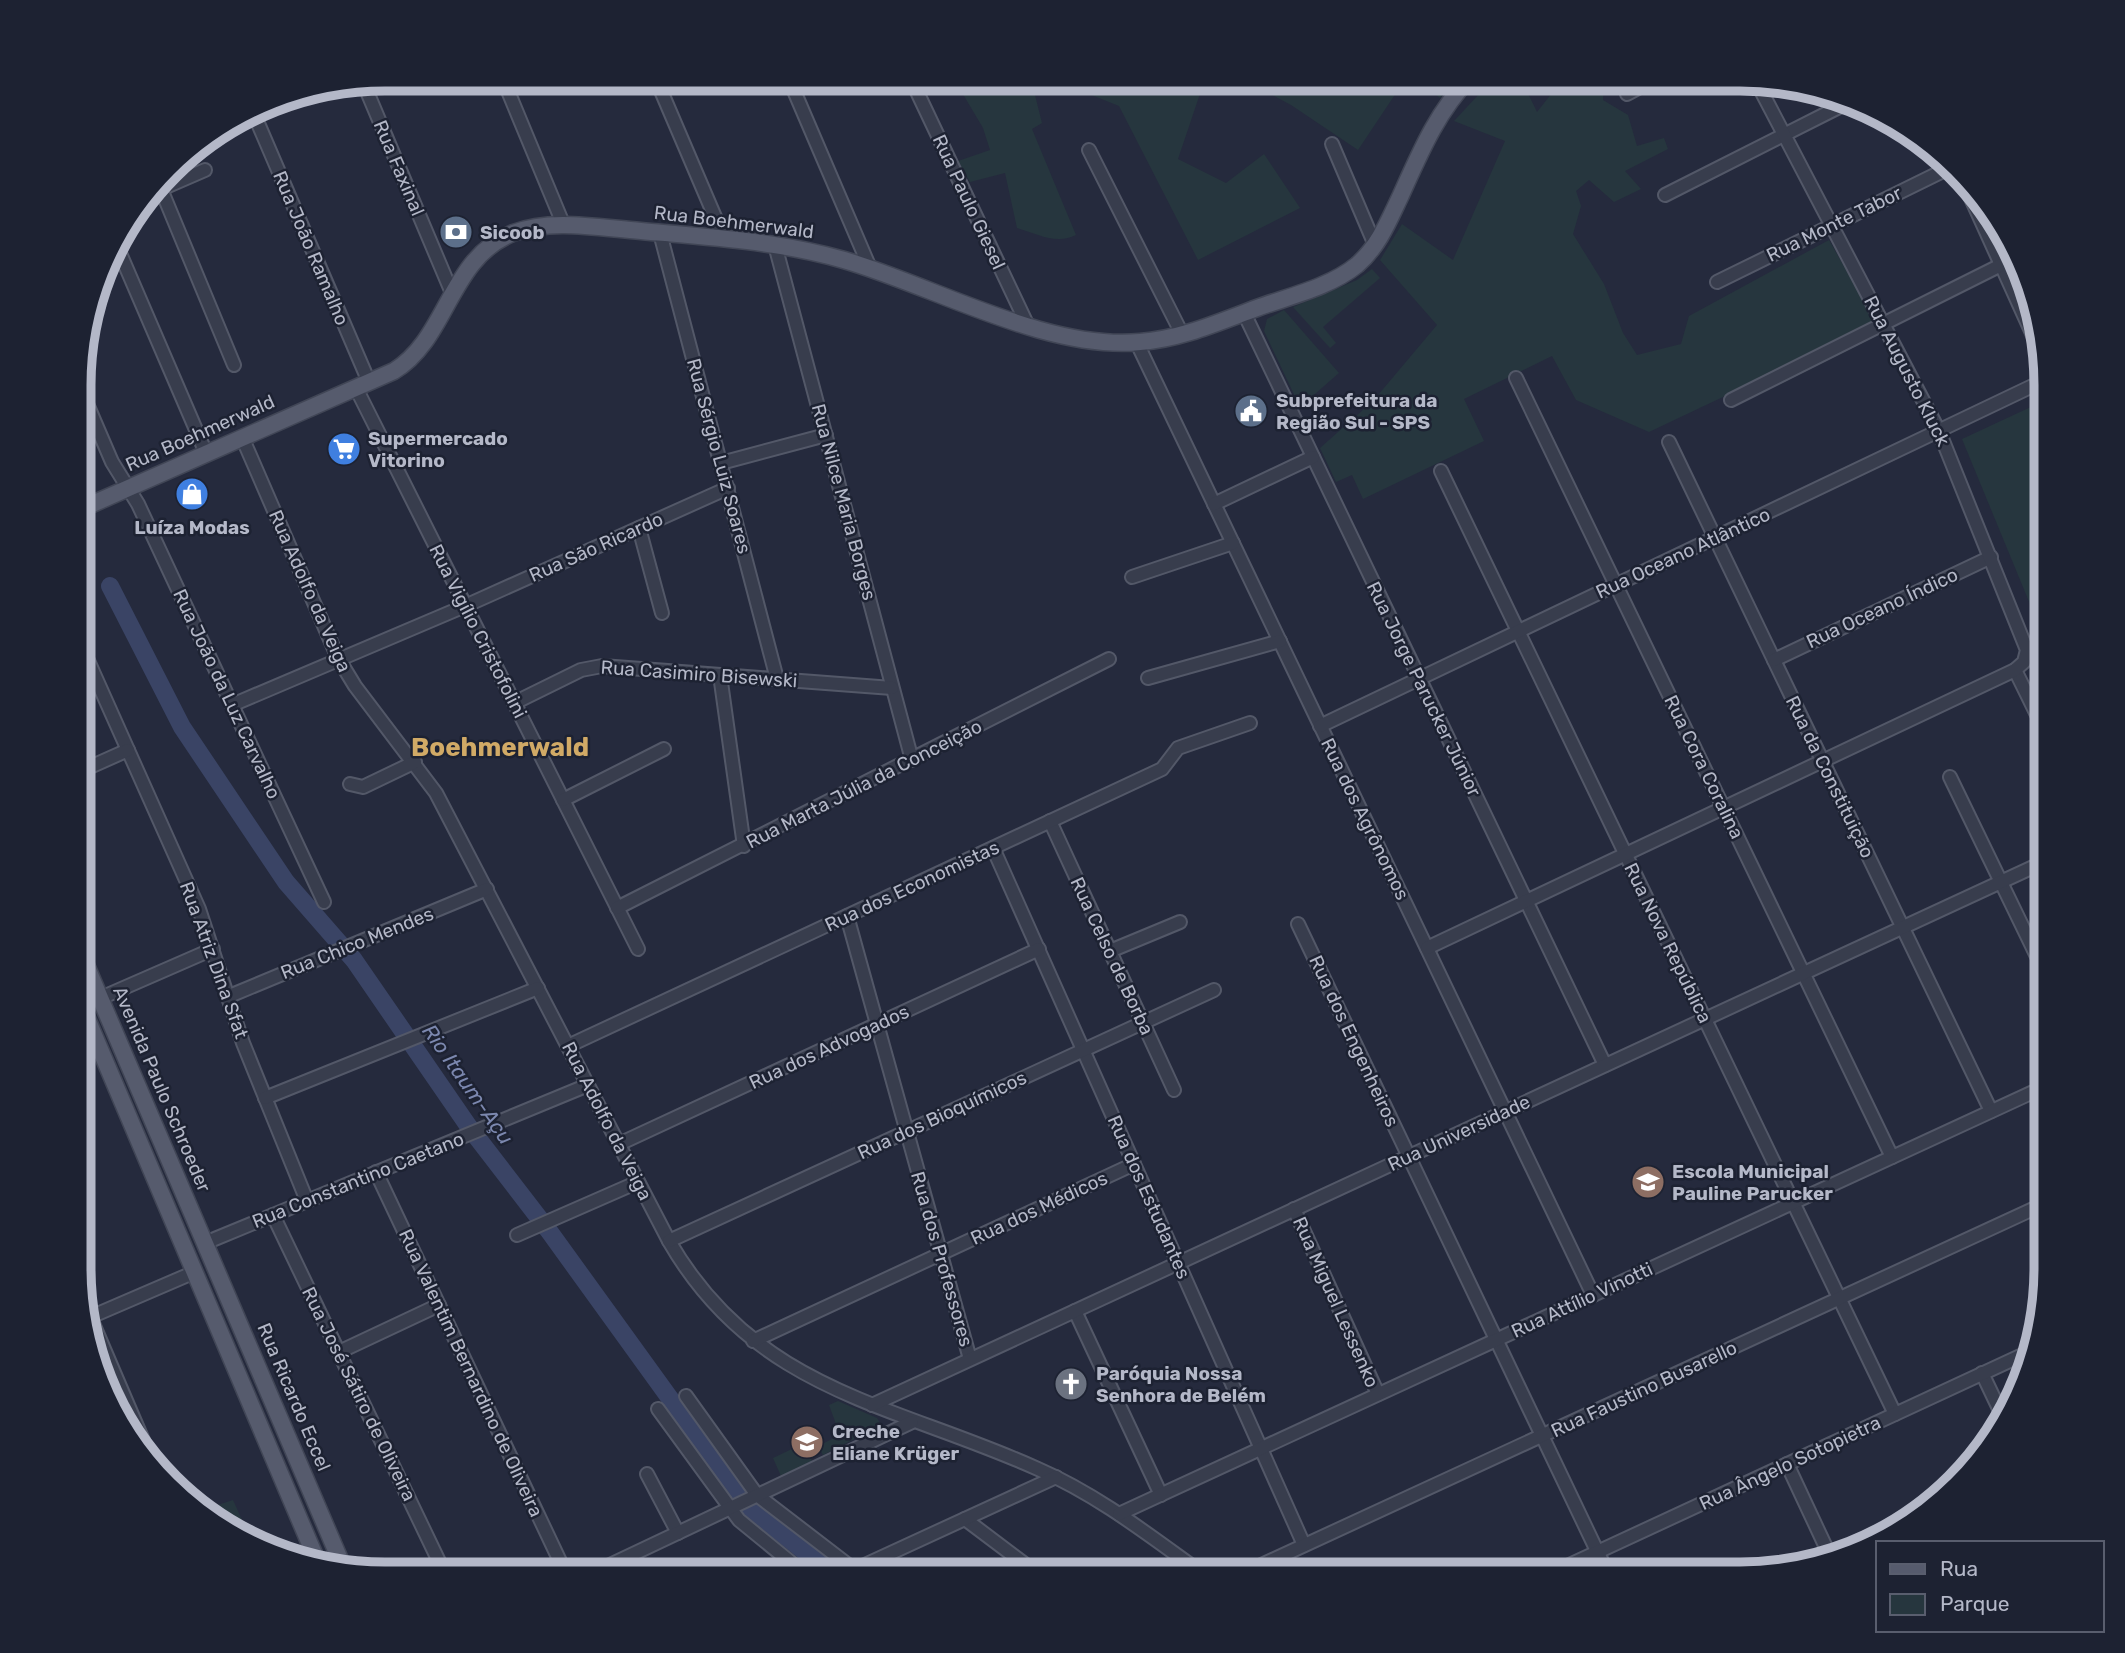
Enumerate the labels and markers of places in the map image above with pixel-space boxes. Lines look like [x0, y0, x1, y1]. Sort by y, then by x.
bank icon: Sicoob [437, 213, 475, 251]
place label: Sicoob [480, 221, 544, 244]
place label: Subprefeitura da Região Sul - SPS [1276, 389, 1437, 434]
public building icon: Subprefeitura da Região Sul - SPS [1232, 392, 1270, 430]
place label: Supermercado Vitorino [368, 427, 508, 472]
supermarket icon: Supermercado Vitorino [325, 430, 363, 468]
shop icon: Luíza Modas [173, 475, 211, 513]
place label: Luíza Modas [134, 516, 250, 539]
place label: Escola Municipal Pauline Parucker [1672, 1160, 1833, 1205]
school or university icon: Escola Municipal Pauline Parucker [1629, 1163, 1667, 1201]
place label: Paróquia Nossa Senhora de Belém [1096, 1362, 1266, 1407]
church icon: Paróquia Nossa Senhora de Belém [1052, 1365, 1090, 1403]
place label: Creche Eliane Krüger [832, 1420, 960, 1465]
school or university icon: Creche Eliane Krüger [788, 1423, 826, 1461]

